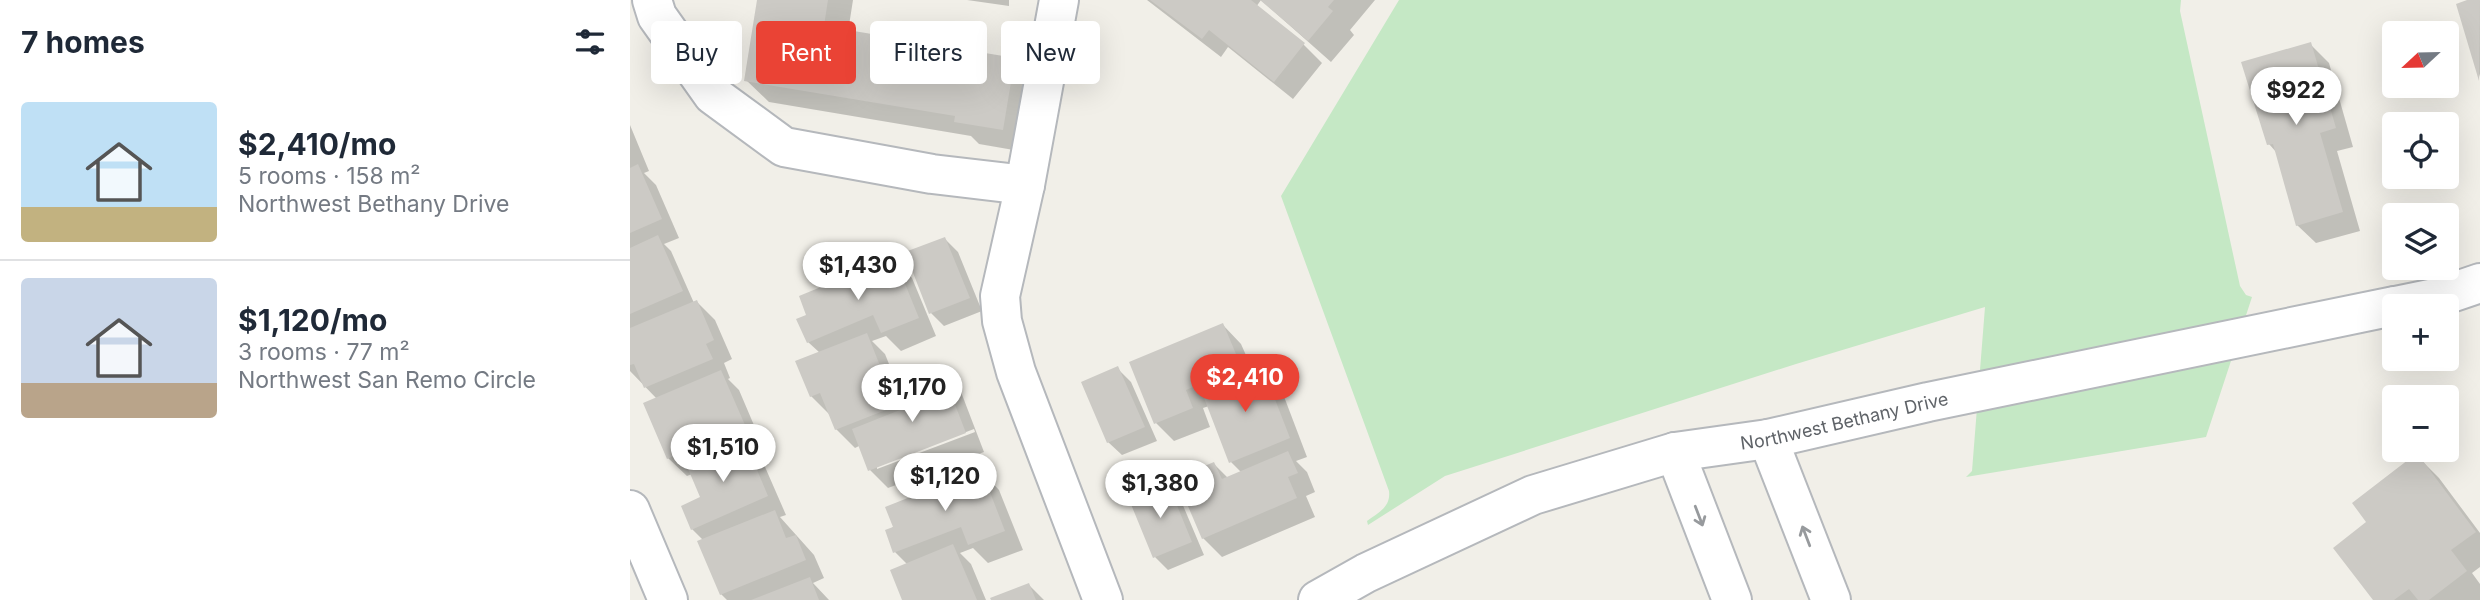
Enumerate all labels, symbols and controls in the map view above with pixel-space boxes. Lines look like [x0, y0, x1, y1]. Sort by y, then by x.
chip: Buy [651, 21, 742, 84]
chip: Rent [756, 21, 856, 84]
chip: Filters [870, 21, 987, 84]
chip: New [1001, 21, 1100, 84]
north arrow [2382, 21, 2459, 98]
map controls [2382, 21, 2459, 462]
icon: filters [571, 23, 609, 61]
text: 7 homes [21, 24, 145, 60]
pin: $922 [2255, 68, 2337, 127]
text: $922 [2267, 76, 2325, 104]
button: locate [2382, 112, 2459, 189]
text: $2,410/mo [238, 126, 396, 162]
icon: home [77, 130, 161, 214]
text: 5 rooms · 158 m² [238, 162, 421, 190]
text: Northwest Bethany Drive [238, 190, 509, 218]
button: layers [2382, 203, 2459, 280]
pin: $1,430 [801, 243, 915, 302]
text: $1,430 [819, 251, 897, 279]
button: + [2382, 294, 2459, 371]
text: $1,120/mo [238, 302, 387, 338]
icon: home [77, 306, 161, 390]
text: 3 rooms · 77 m² [238, 338, 410, 366]
pin: $2,410 [1188, 354, 1302, 414]
text: $2,410 [1206, 363, 1284, 391]
pin: $1,170 [855, 364, 969, 424]
text: Northwest San Remo Circle [238, 366, 536, 394]
text: $1,170 [877, 373, 947, 401]
button: − [2382, 385, 2459, 462]
street label: Northwest Bethany Drive [1739, 388, 1950, 453]
pin: $1,510 [666, 424, 780, 484]
text: $1,510 [687, 433, 759, 461]
pin: $1,120 [888, 454, 1002, 513]
pin: $1,380 [1103, 461, 1217, 520]
text: $1,120 [910, 462, 980, 490]
text: $1,380 [1121, 469, 1199, 497]
one-way arrow [1694, 504, 1707, 526]
one-way arrow [1798, 526, 1811, 548]

